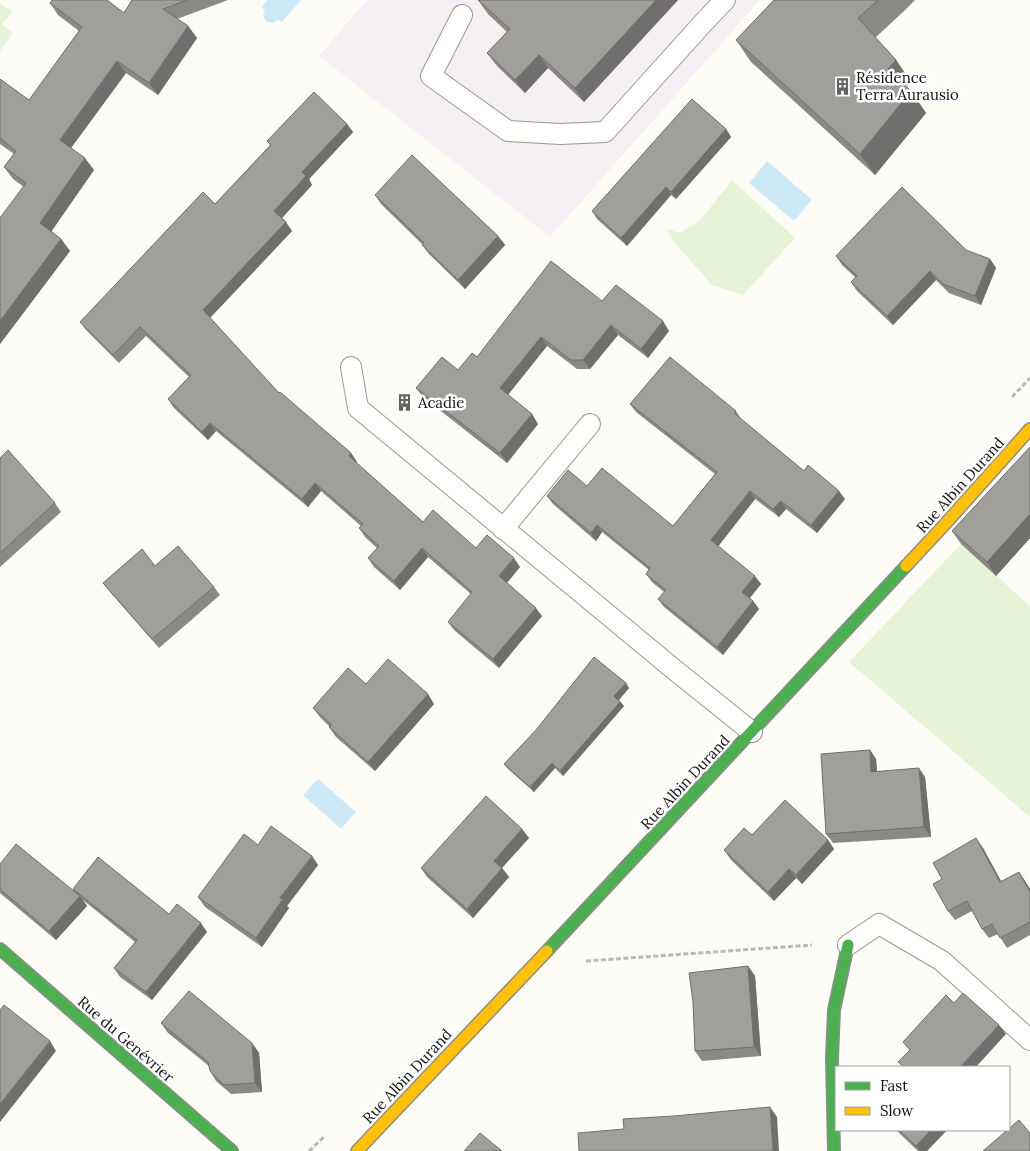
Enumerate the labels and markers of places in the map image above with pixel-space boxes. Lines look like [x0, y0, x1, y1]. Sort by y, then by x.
place label: Résidence Terra Aurausio [856, 68, 959, 104]
building icon: Résidence Terra Aurausio [832, 76, 852, 96]
building icon: Acadie [394, 392, 414, 412]
place label: Acadie [417, 393, 464, 412]

